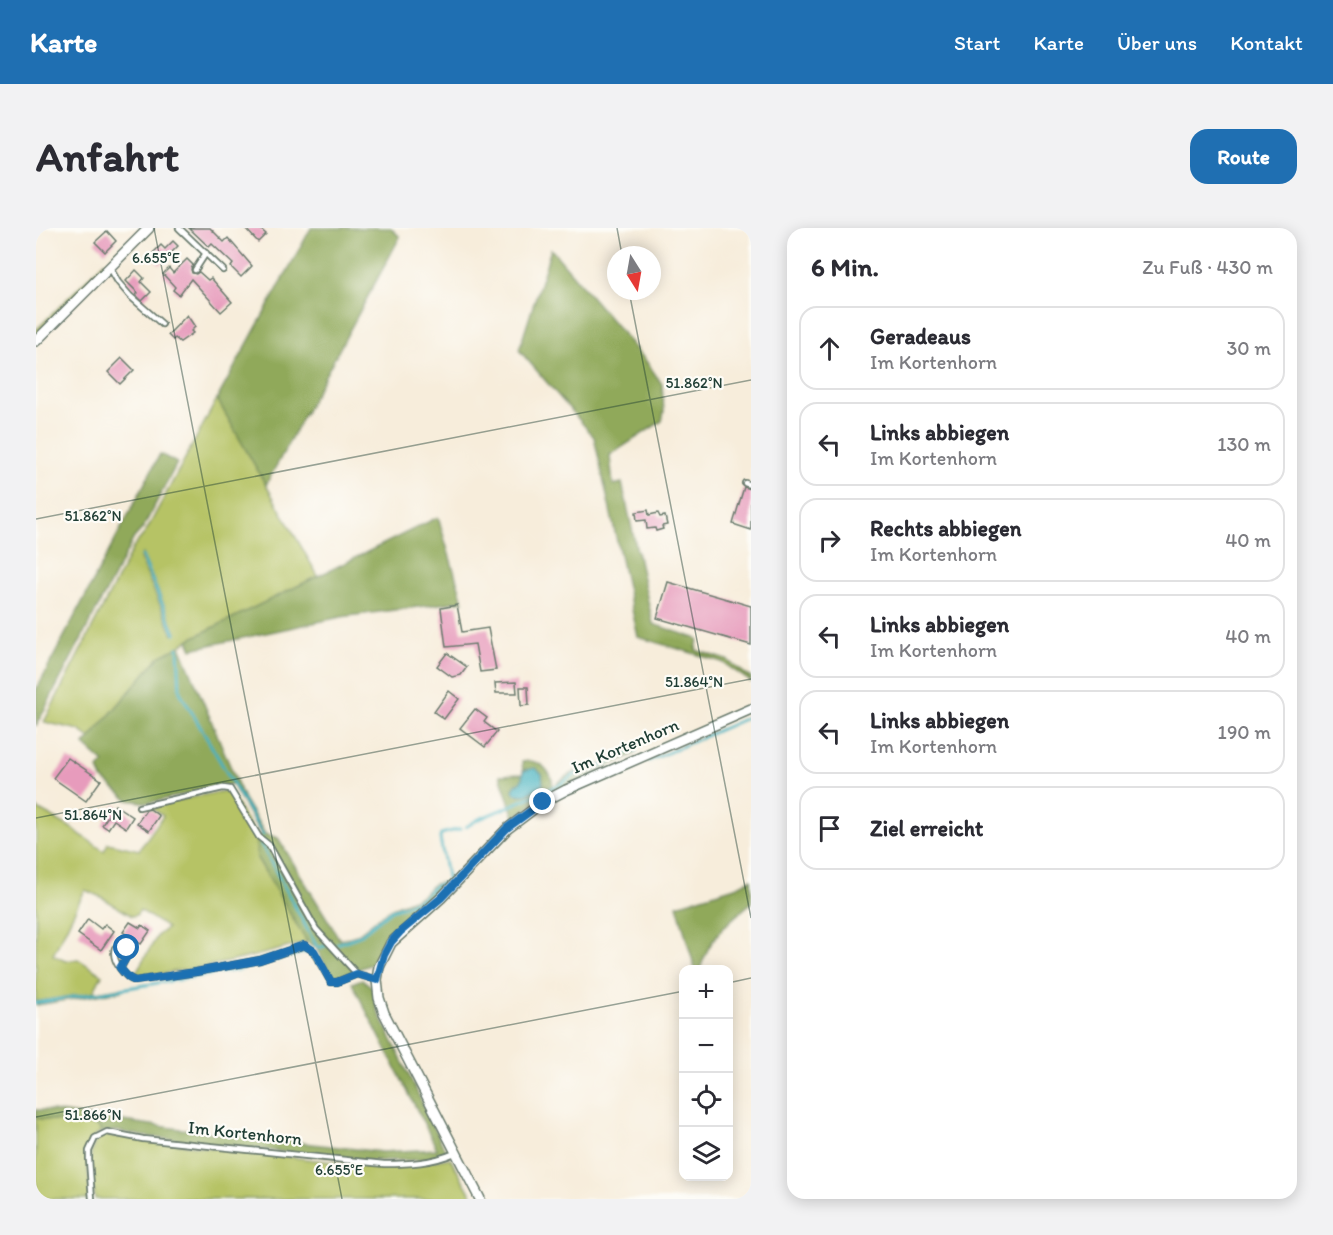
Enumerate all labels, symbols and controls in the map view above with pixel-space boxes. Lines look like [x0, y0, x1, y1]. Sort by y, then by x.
text: Karte [30, 25, 97, 59]
text: Start [954, 30, 1000, 55]
text: Karte [1033, 30, 1084, 55]
text: Über uns [1117, 30, 1197, 55]
text: Kontakt [1230, 30, 1303, 55]
button: Route [1190, 129, 1297, 184]
text: Anfahrt [36, 131, 179, 182]
north arrow [607, 246, 661, 300]
text: 6.655°E [132, 249, 180, 267]
text: 6 Min. [811, 251, 879, 283]
text: Zu Fuß · 430 m [1142, 255, 1273, 279]
text: Geradeaus [870, 323, 971, 350]
icon: ahead [813, 332, 846, 365]
text: 30 m [1226, 336, 1271, 360]
text: Im Kortenhorn [870, 350, 997, 374]
text: 51.862°N [665, 374, 723, 392]
text: Links abbiegen [870, 419, 1009, 446]
icon: left [813, 428, 846, 461]
text: 130 m [1217, 432, 1271, 456]
text: Im Kortenhorn [870, 446, 997, 470]
text: 51.862°N [64, 507, 122, 525]
text: Rechts abbiegen [870, 515, 1022, 542]
icon: right [813, 524, 846, 557]
text: 40 m [1225, 528, 1271, 552]
text: Im Kortenhorn [870, 542, 997, 566]
text: Links abbiegen [870, 611, 1009, 638]
icon: left [813, 620, 846, 653]
text: 40 m [1225, 624, 1271, 648]
text: Im Kortenhorn [870, 638, 997, 662]
text: 51.864°N [665, 673, 723, 691]
text: Links abbiegen [870, 707, 1009, 734]
street label: Im Kortenhorn [568, 714, 682, 778]
icon: left [813, 716, 846, 749]
text: 190 m [1218, 720, 1271, 744]
text: Im Kortenhorn [870, 734, 997, 758]
route end [529, 788, 555, 814]
text: 51.864°N [64, 806, 122, 824]
icon: arrive [813, 812, 846, 845]
text: Ziel erreicht [870, 815, 983, 842]
route start [113, 934, 139, 960]
map controls [679, 965, 733, 1181]
button: + [679, 965, 733, 1019]
button: − [679, 1019, 733, 1073]
button: locate [679, 1073, 733, 1127]
text: 51.866°N [64, 1106, 122, 1124]
street label: Im Kortenhorn [187, 1116, 303, 1150]
button: layers [679, 1127, 733, 1181]
text: 6.655°E [315, 1161, 363, 1179]

